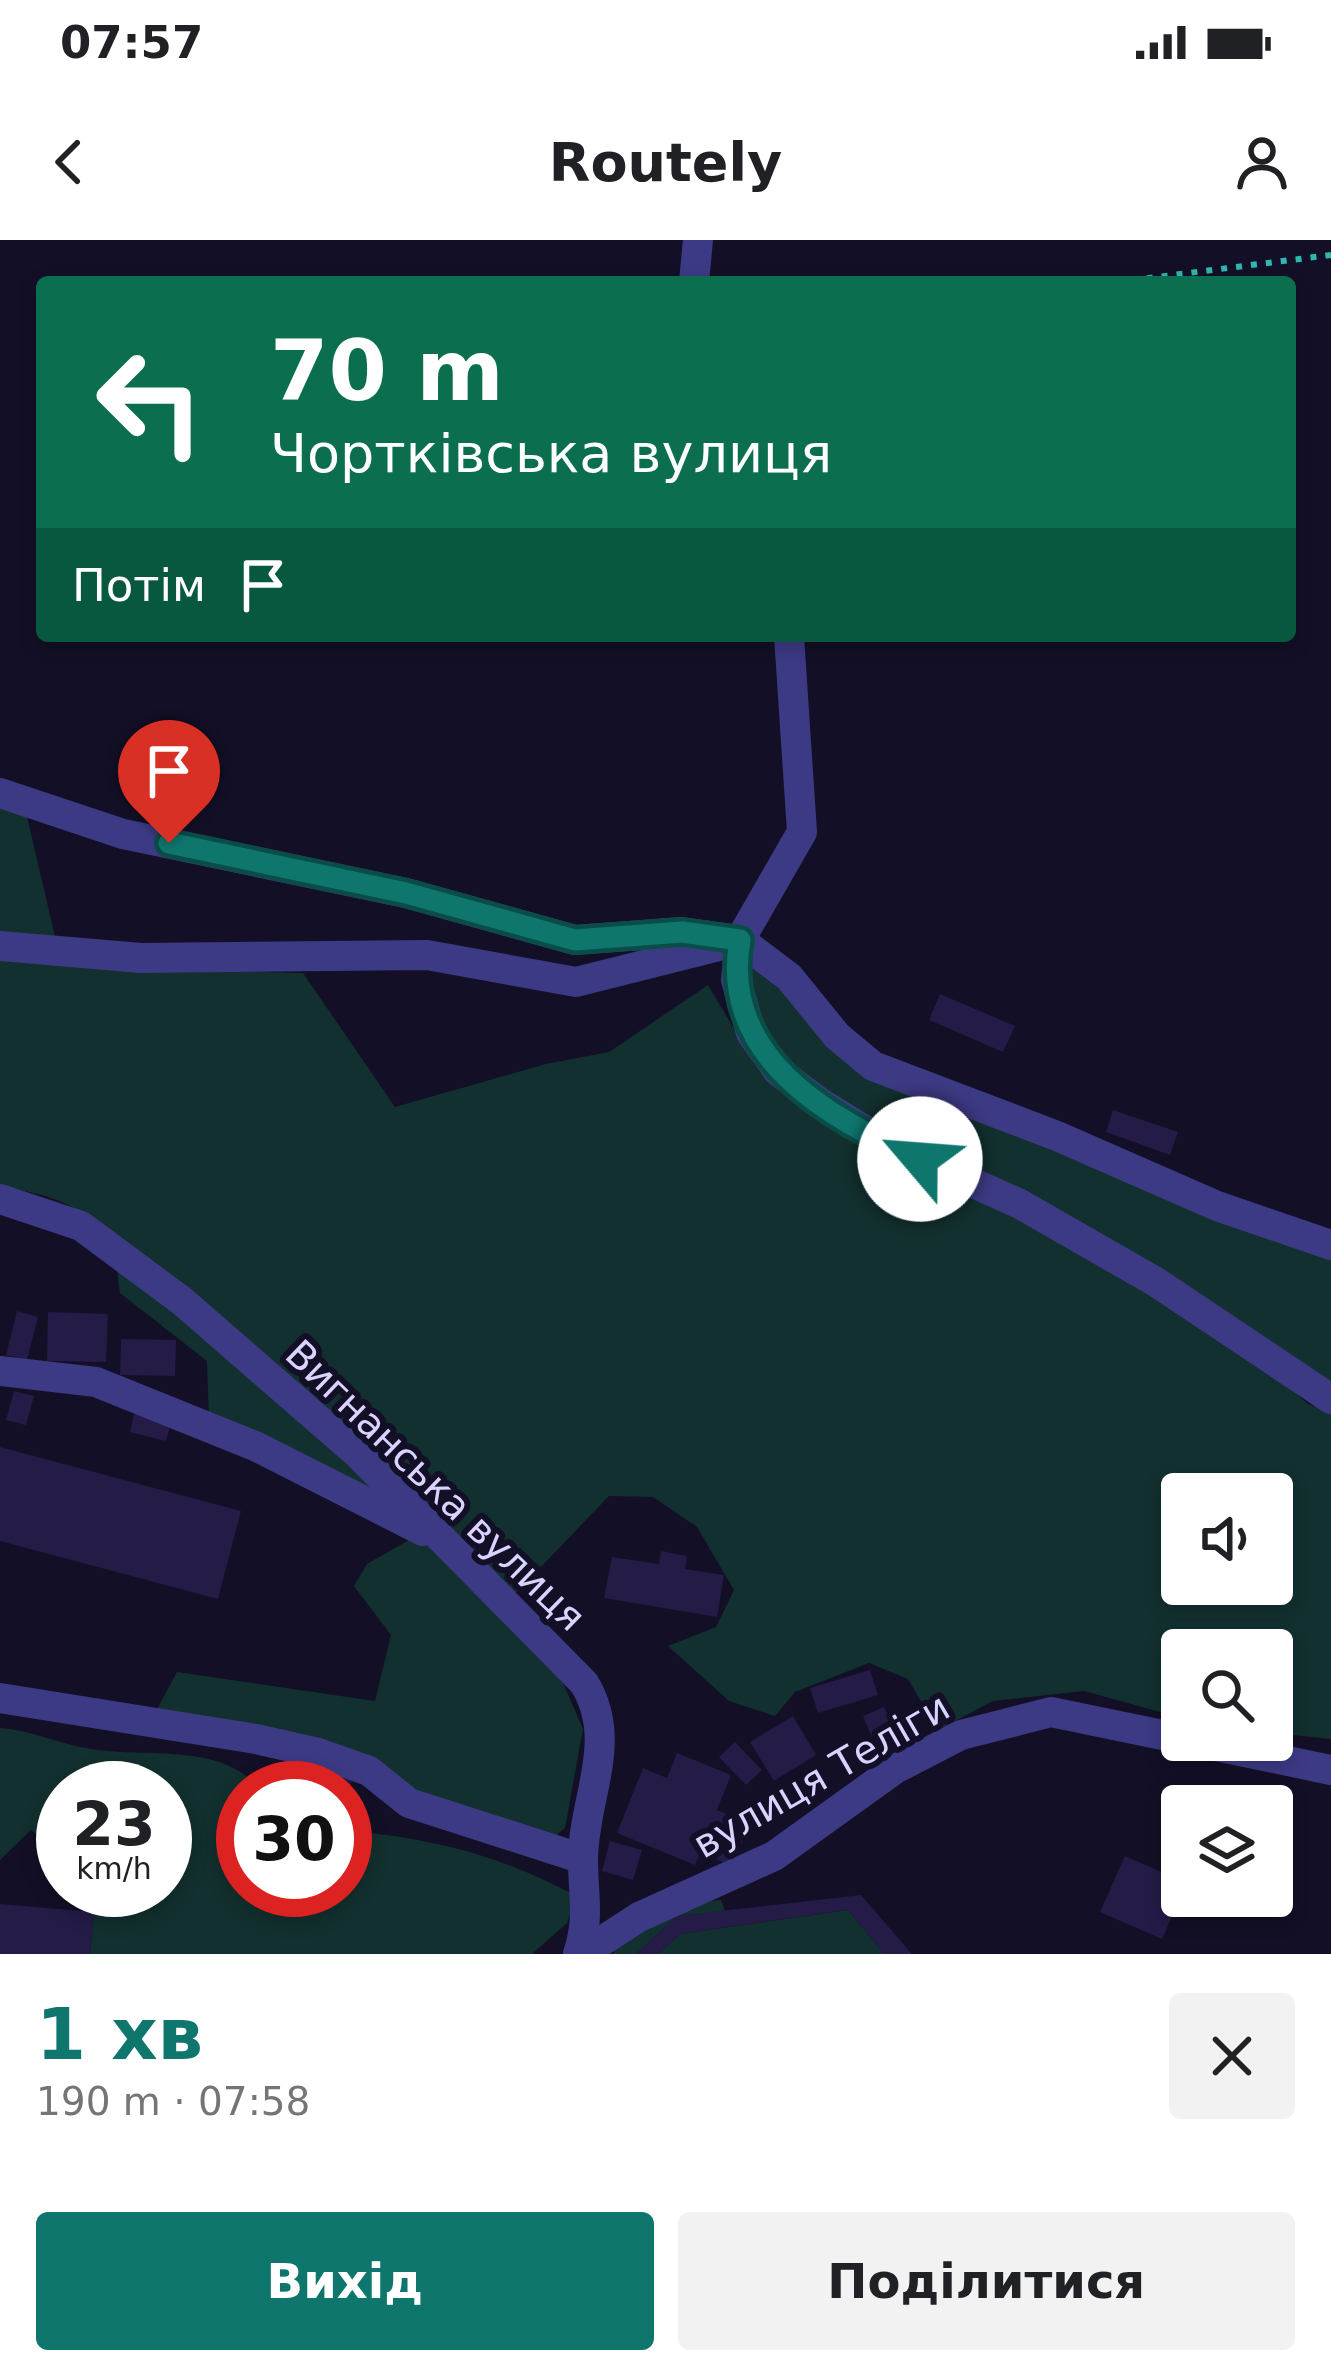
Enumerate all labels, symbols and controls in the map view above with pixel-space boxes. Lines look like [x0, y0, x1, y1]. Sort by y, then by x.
text: 07:57 [60, 16, 203, 69]
icon: back [36, 129, 102, 195]
icon: person [1229, 129, 1295, 195]
text: Routely [549, 131, 782, 194]
text: 70 m [270, 322, 504, 420]
icon: left [72, 324, 228, 480]
text: Чортківська вулиця [270, 422, 832, 485]
icon: arrive [230, 552, 296, 618]
text: Потім [72, 559, 206, 612]
pin [118, 720, 220, 843]
icon: arrive [136, 738, 202, 804]
position arrow [857, 1096, 983, 1222]
street label: Вигнанська вулиця [277, 1331, 594, 1640]
map controls [1161, 1473, 1293, 1917]
button: sound [1161, 1473, 1293, 1605]
button: search [1161, 1629, 1293, 1761]
street label: вулиця Теліги [685, 1684, 957, 1867]
speed limit sign: 30 [216, 1761, 372, 1917]
button: layers [1161, 1785, 1293, 1917]
text: 23 [72, 1789, 156, 1859]
text: km/h [76, 1851, 152, 1886]
text: 1 хв [36, 1992, 203, 2076]
button: close [1169, 1993, 1295, 2119]
text: 190 m · 07:58 [36, 2079, 310, 2124]
button: Вихід [36, 2212, 654, 2350]
button: Поділитися [678, 2212, 1295, 2350]

